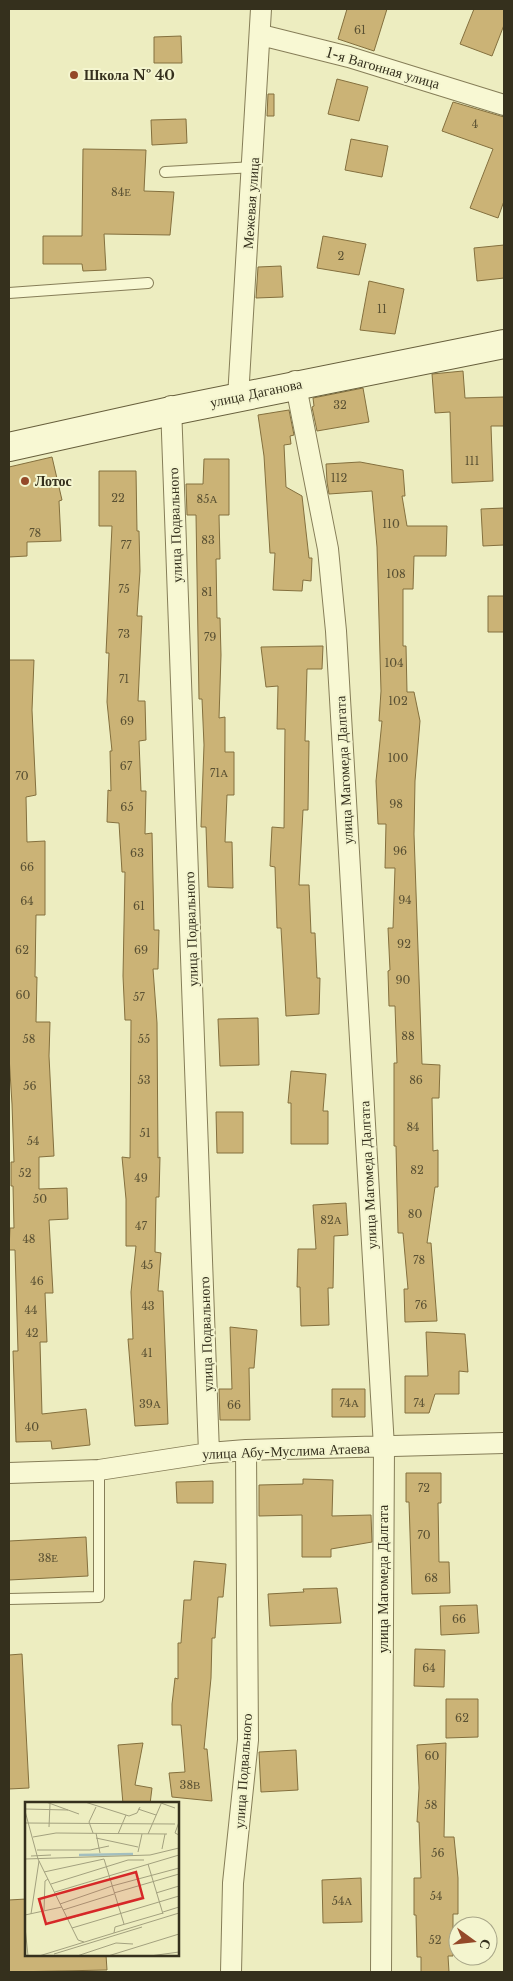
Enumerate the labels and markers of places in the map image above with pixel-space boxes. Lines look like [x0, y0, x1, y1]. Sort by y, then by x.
place label: Школа № 40 [84, 66, 175, 84]
marker: Школа № 40 [68, 69, 80, 81]
place label: Лотос [35, 472, 72, 490]
marker: Лотос [19, 475, 31, 487]

